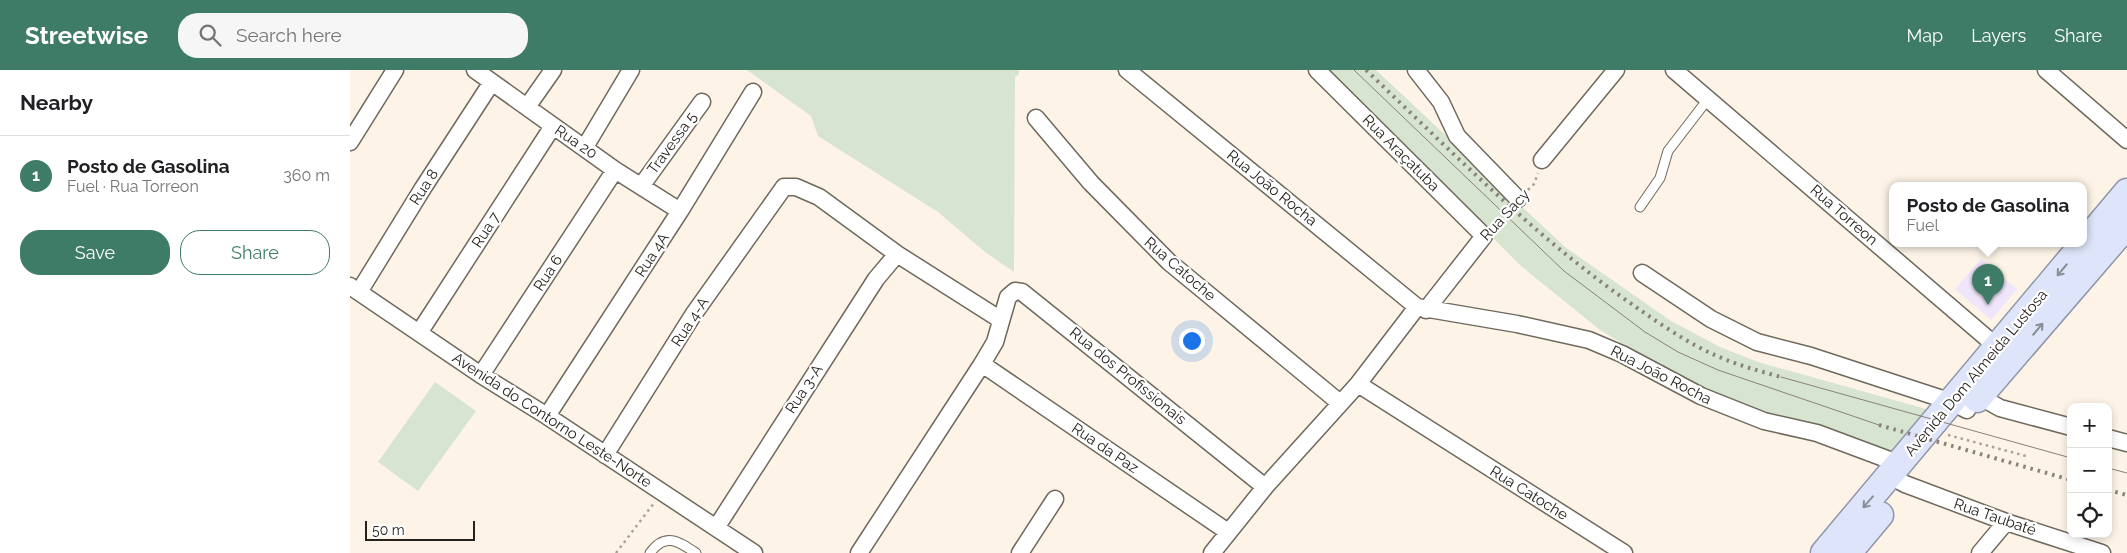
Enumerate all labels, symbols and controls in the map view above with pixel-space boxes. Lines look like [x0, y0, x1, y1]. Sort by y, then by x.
search box [178, 13, 528, 58]
text: Streetwise [25, 21, 148, 50]
icon: search [196, 21, 224, 49]
text: Search here [236, 24, 342, 46]
text: Map [1907, 25, 1943, 46]
text: Layers [1971, 25, 2026, 46]
text: Share [2054, 25, 2102, 46]
text: Nearby [20, 90, 93, 115]
street label: Travessa 5 [644, 109, 700, 177]
street label: Rua Araçatuba [1359, 111, 1443, 195]
street label: Rua 20 [551, 121, 601, 163]
street label: Rua João Rocha [1223, 146, 1321, 230]
text: Posto de Gasolina [67, 155, 230, 177]
street label: Rua 8 [406, 165, 442, 208]
text: 1 [32, 166, 40, 185]
text: 360 m [283, 166, 330, 185]
text: Fuel · Rua Torreon [67, 177, 199, 196]
street label: Rua Torreon [1807, 181, 1881, 249]
popup [1889, 182, 2087, 247]
street label: Rua Sacy [1477, 185, 1533, 245]
text: Posto de Gasolina [1907, 194, 2069, 216]
street label: Rua 7 [468, 209, 504, 251]
text: Fuel [1907, 216, 1939, 235]
button: Save [20, 230, 170, 275]
button: Share [180, 230, 330, 275]
street label: Rua 4A [631, 230, 673, 280]
street label: Rua Catoche [1141, 233, 1219, 305]
street label: Rua 6 [530, 251, 566, 295]
one-way arrow [2057, 263, 2068, 276]
pin: 1 [1972, 264, 2004, 305]
street label: Avenida Dom Almeida Lustosa [1901, 286, 2051, 460]
street label: Rua 4-A [667, 294, 713, 350]
street label: Rua dos Profissionais [1066, 323, 1190, 429]
one-way arrow [2033, 323, 2044, 336]
your location [1179, 328, 1205, 354]
street label: Rua João Rocha [1608, 342, 1714, 408]
street label: Avenida do Contorno Leste-Norte [449, 349, 655, 491]
street label: Rua 3-A [781, 361, 827, 417]
map controls [2067, 403, 2112, 538]
button: + [2067, 403, 2112, 448]
street label: Rua da Paz [1068, 419, 1142, 477]
button: − [2067, 448, 2112, 493]
street label: Rua Catoche [1487, 462, 1571, 524]
button: locate [2067, 493, 2112, 538]
one-way arrow [1862, 495, 1874, 508]
street label: Rua Taubaté [1951, 495, 2039, 540]
scale bar [365, 518, 475, 541]
text: 50 m [372, 522, 405, 538]

